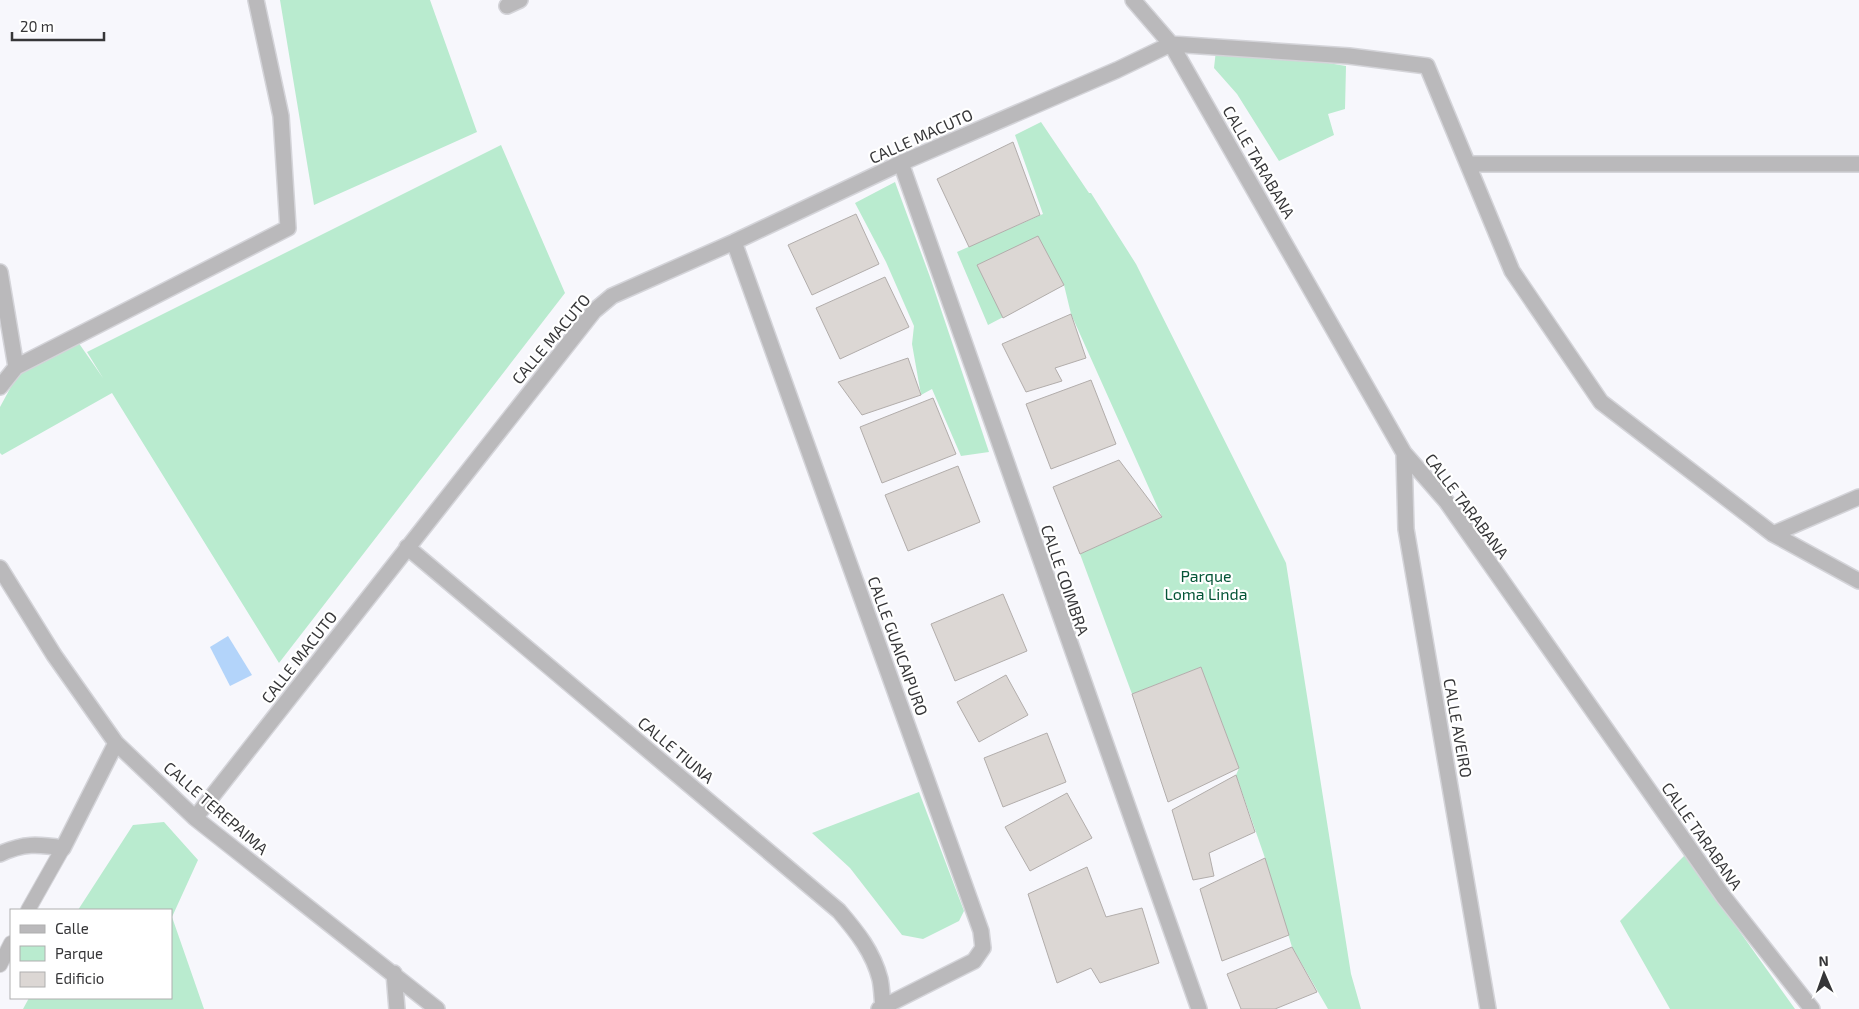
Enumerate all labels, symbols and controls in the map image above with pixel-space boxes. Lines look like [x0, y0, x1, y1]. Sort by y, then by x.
scale bar [12, 10, 105, 42]
text: 20 m [20, 17, 54, 35]
street label: CALLE TARABANA [1219, 102, 1299, 221]
street label: CALLE MACUTO [866, 104, 976, 167]
street label: CALLE MACUTO [507, 290, 594, 387]
street label: CALLE TARABANA [1422, 449, 1513, 562]
street label: CALLE COIMBRA [1038, 522, 1093, 638]
park label: Parque Loma Linda [1164, 566, 1248, 603]
street label: CALLE GUAICAIPURO [864, 574, 932, 718]
street label: CALLE MACUTO [257, 607, 340, 706]
street label: CALLE AVEIRO [1440, 677, 1477, 779]
street label: CALLE TIUNA [635, 712, 718, 787]
street label: CALLE TEREPAIMA [160, 757, 272, 858]
street label: CALLE TARABANA [1658, 778, 1747, 893]
legend [10, 909, 172, 999]
text: Calle [55, 919, 89, 937]
text: Parque [55, 944, 103, 962]
north arrow [1799, 949, 1849, 999]
text: N [1818, 952, 1829, 969]
text: Edificio [55, 969, 104, 987]

